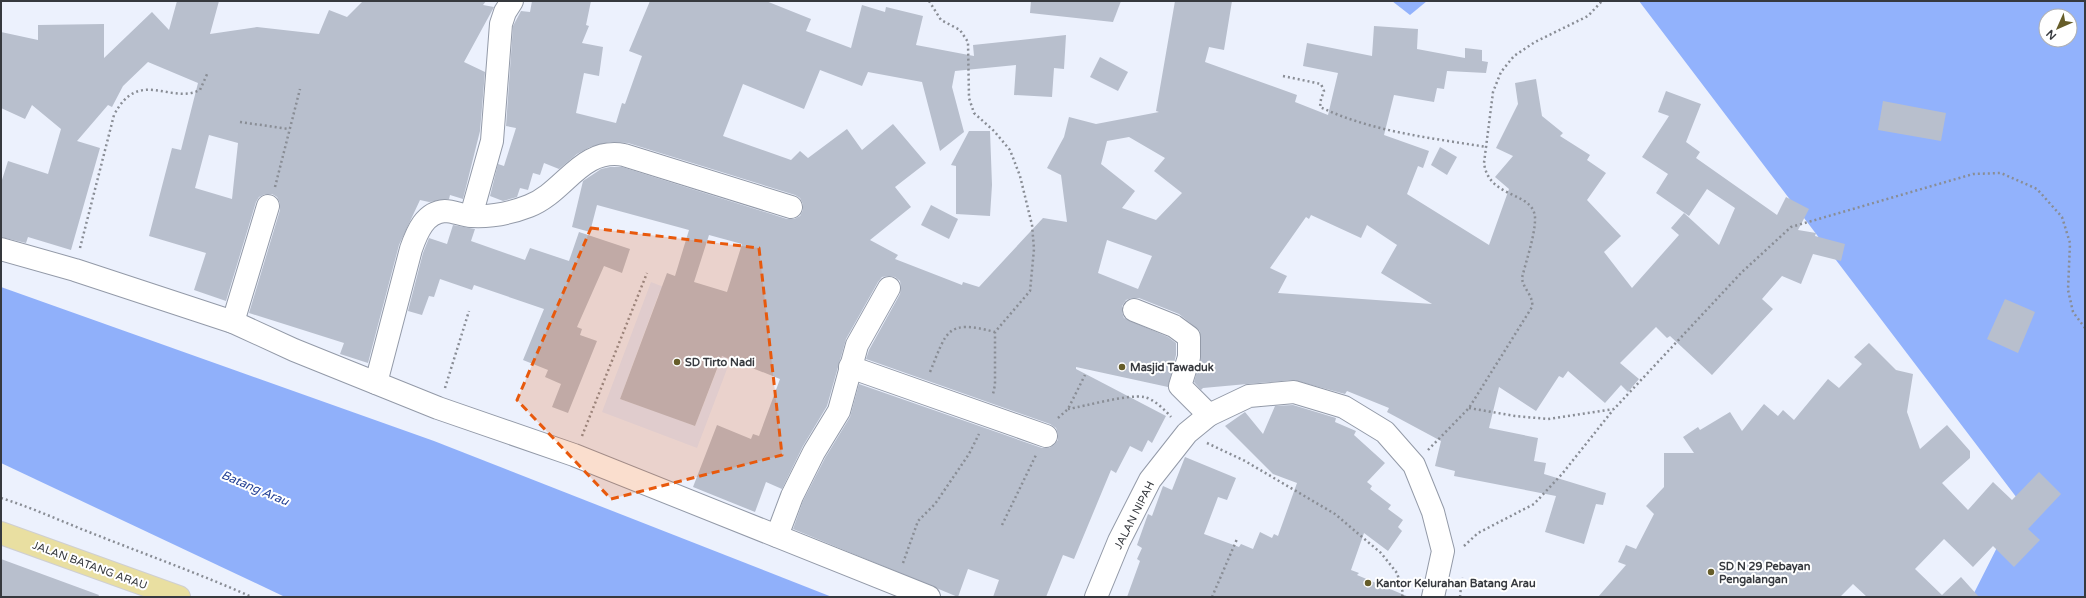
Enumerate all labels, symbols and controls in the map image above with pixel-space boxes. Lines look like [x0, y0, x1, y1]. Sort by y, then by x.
north arrow [2038, 8, 2078, 48]
text: N [2044, 27, 2059, 42]
place label: SD Tirto Nadi [685, 356, 755, 369]
marker: SD Tirto Nadi [672, 357, 682, 367]
place label: Masjid Tawaduk [1130, 361, 1214, 375]
marker: Masjid Tawaduk [1117, 362, 1127, 372]
water label: Batang Arau [219, 468, 291, 509]
street label: JALAN NIPAH [1112, 479, 1157, 551]
street label: JALAN BATANG ARAU [31, 539, 149, 592]
place label: SD N 29 Pebayan Pengalangan [1719, 560, 1811, 587]
marker: SD N 29 Pebayan Pengalangan [1706, 567, 1716, 577]
place label: Kantor Kelurahan Batang Arau [1376, 577, 1536, 591]
marker: Kantor Kelurahan Batang Arau [1363, 578, 1373, 588]

